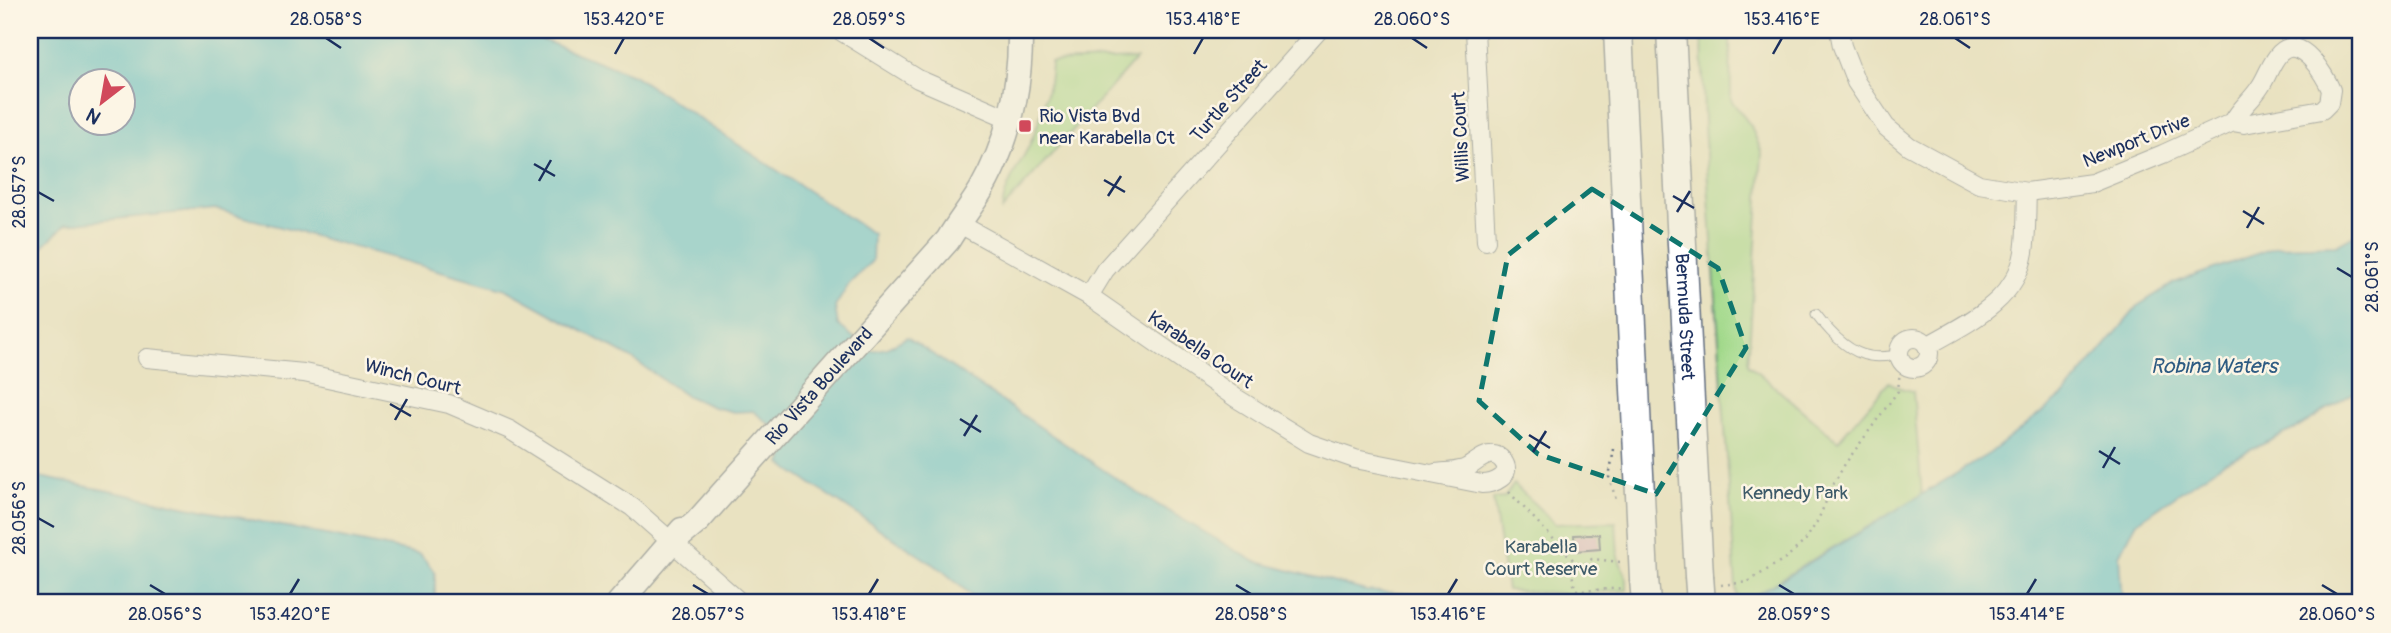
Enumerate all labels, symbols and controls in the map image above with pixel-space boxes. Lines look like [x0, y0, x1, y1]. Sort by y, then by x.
text: 28.058°S [290, 8, 362, 31]
text: 153.420°E [584, 8, 664, 31]
text: 28.059°S [833, 8, 905, 31]
text: 153.418°E [1166, 8, 1240, 31]
text: 28.060°S [1374, 8, 1450, 31]
text: 153.416°E [1744, 8, 1820, 31]
text: 28.061°S [1919, 8, 1991, 31]
street label: Turtle Street [1185, 54, 1273, 147]
north arrow [66, 66, 136, 136]
street label: Willis Court [1447, 91, 1475, 183]
text: N [82, 102, 105, 129]
place label: Rio Vista Bvd near Karabella Ct [1039, 104, 1175, 150]
street label: Newport Drive [2079, 108, 2194, 173]
marker: Rio Vista Bvd near Karabella Ct [1017, 118, 1033, 134]
text: 28.057°S [8, 155, 31, 229]
text: 28.061°S [2361, 241, 2384, 313]
street label: Bermuda Street [1669, 253, 1700, 381]
street label: Karabella Court [1143, 306, 1258, 394]
street label: Rio Vista Boulevard [760, 322, 878, 450]
street label: Winch Court [362, 353, 464, 401]
water label: Robina Waters [2151, 353, 2280, 380]
text: 28.056°S [8, 481, 31, 555]
park label: Kennedy Park [1742, 481, 1848, 505]
park label: Karabella Court Reserve [1485, 535, 1598, 581]
text: 28.056°S [128, 603, 202, 626]
text: 153.420°E [250, 603, 330, 626]
text: 28.057°S [671, 603, 745, 626]
text: 153.418°E [832, 603, 906, 626]
text: 28.058°S [1215, 603, 1287, 626]
text: 153.416°E [1410, 603, 1486, 626]
text: 28.059°S [1758, 603, 1830, 626]
text: 153.414°E [1989, 603, 2065, 626]
text: 28.060°S [2299, 603, 2375, 626]

